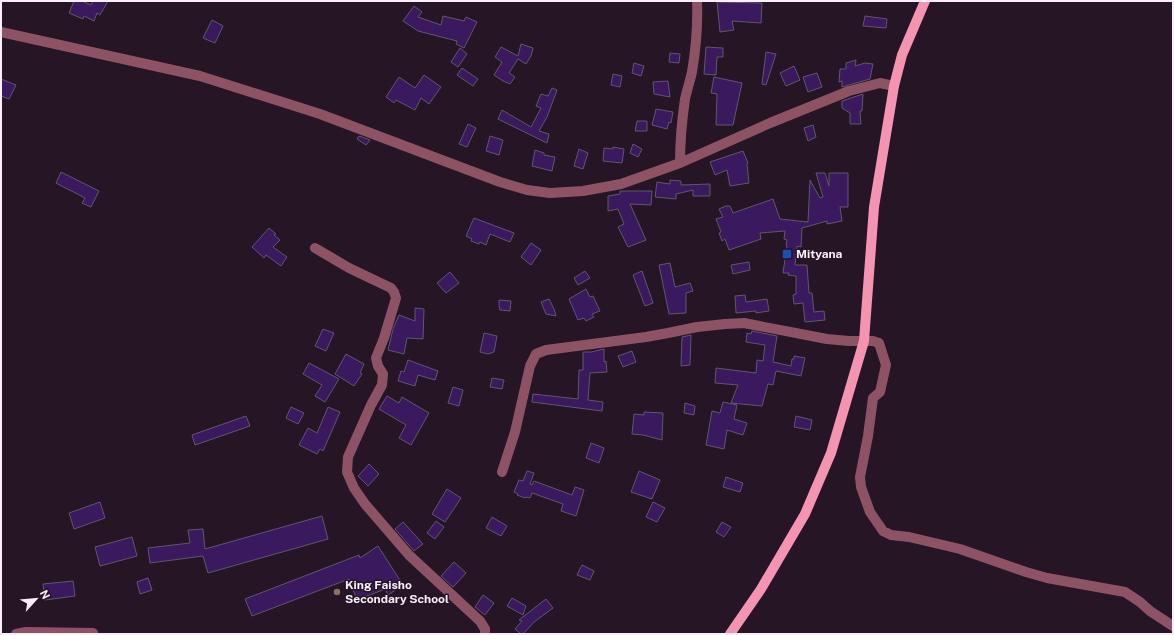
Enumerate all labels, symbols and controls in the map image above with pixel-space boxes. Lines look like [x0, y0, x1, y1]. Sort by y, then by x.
place label: Mityana [796, 247, 843, 261]
marker: Mityana [781, 248, 793, 260]
place label: King Faisho Secondary School [345, 578, 449, 606]
north arrow [16, 579, 56, 619]
marker: King Faisho Secondary School [332, 587, 342, 597]
text: N [38, 588, 52, 601]

